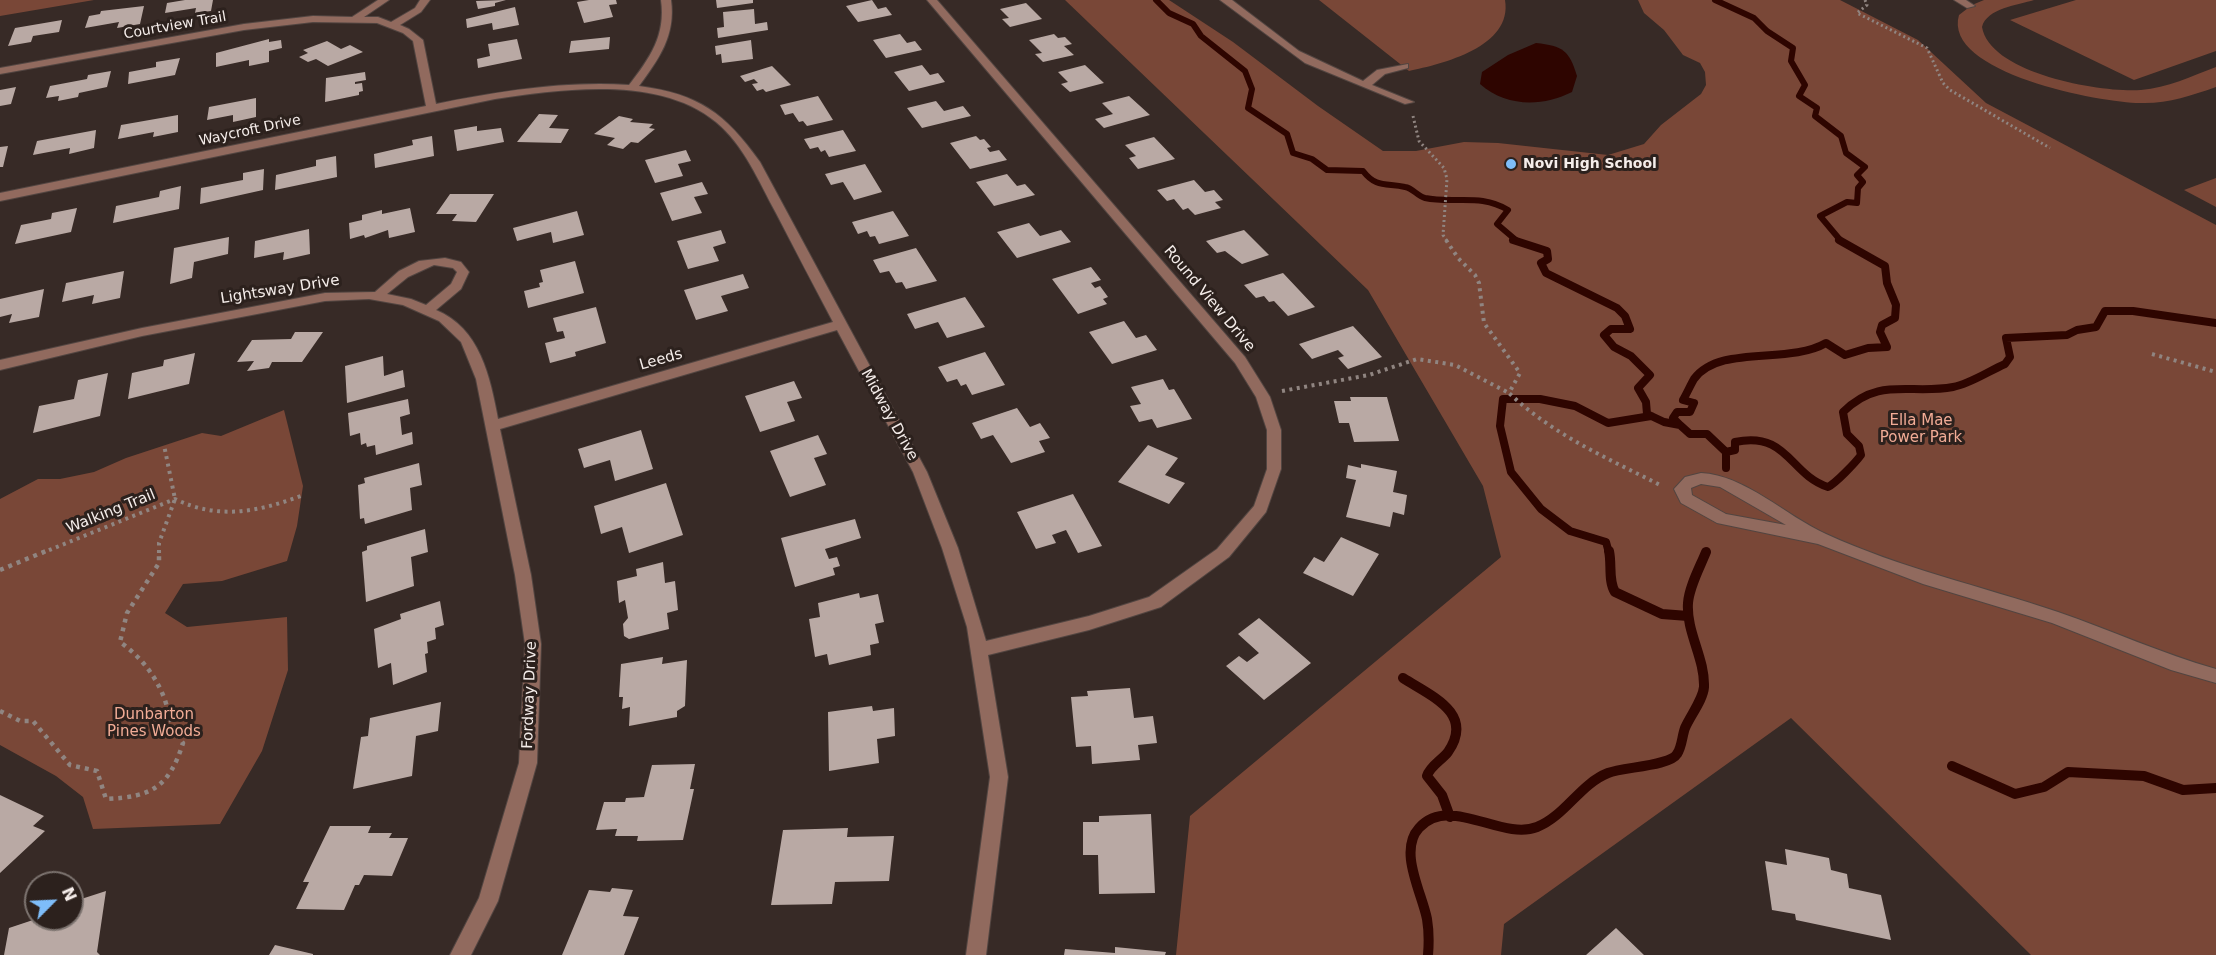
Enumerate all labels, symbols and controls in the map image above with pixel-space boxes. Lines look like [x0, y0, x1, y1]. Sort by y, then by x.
street label: Courtview Trail [122, 9, 228, 43]
street label: Waycroft Drive [198, 112, 302, 150]
place label: Novi High School [1523, 156, 1657, 172]
marker: Novi High School [1504, 157, 1518, 171]
street label: Round View Drive [1159, 242, 1259, 356]
street label: Lightsway Drive [219, 272, 341, 308]
street label: Leeds [637, 345, 685, 375]
street label: Midway Drive [856, 366, 922, 464]
park label: Ella Mae Power Park [1880, 412, 1962, 447]
street label: Walking Trail [64, 486, 158, 538]
street label: Fordway Drive [519, 641, 541, 749]
park label: Dunbarton Pines Woods [107, 706, 201, 741]
north arrow [24, 871, 84, 931]
text: N [58, 884, 80, 904]

